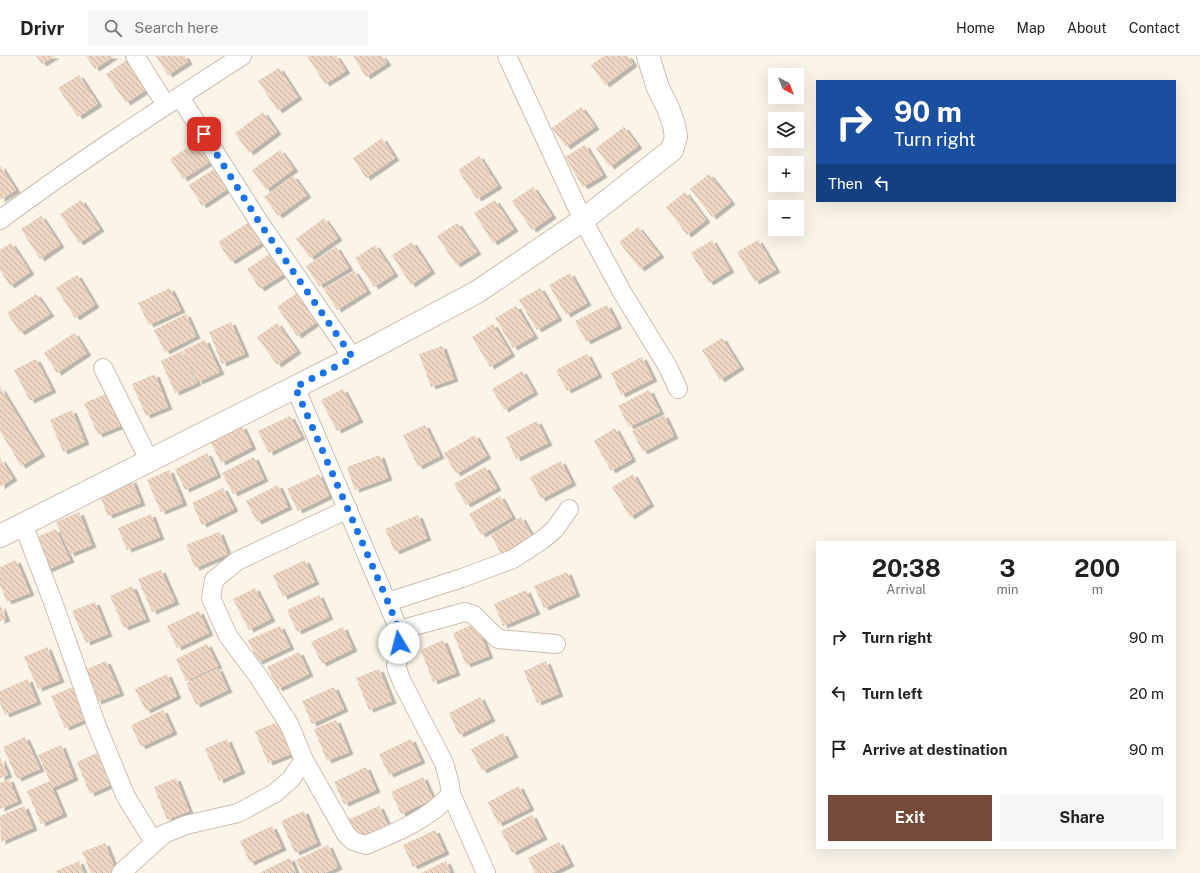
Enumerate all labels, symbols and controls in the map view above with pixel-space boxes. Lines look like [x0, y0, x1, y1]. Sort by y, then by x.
search box [88, 10, 368, 46]
text: Drivr [20, 17, 64, 39]
icon: search [102, 17, 124, 39]
text: Search here [134, 19, 219, 36]
text: Home [956, 20, 995, 36]
text: Map [1017, 20, 1045, 36]
text: About [1067, 20, 1107, 36]
text: Contact [1129, 20, 1180, 36]
north arrow [768, 68, 804, 104]
map controls [768, 68, 804, 236]
text: 90 m [894, 95, 962, 128]
icon: right [828, 96, 880, 148]
button: layers [768, 112, 804, 148]
pin [187, 117, 221, 151]
icon: arrive [193, 123, 215, 145]
text: Turn right [894, 129, 976, 150]
button: + [768, 156, 804, 192]
icon: left [871, 172, 893, 194]
text: Then [828, 175, 863, 192]
button: − [768, 200, 804, 236]
text: 20:38 [872, 554, 941, 582]
text: 3 [1000, 554, 1016, 582]
text: 200 [1074, 554, 1120, 582]
text: Arrival [886, 582, 926, 597]
text: min [996, 582, 1019, 597]
text: m [1092, 582, 1103, 597]
position arrow [378, 622, 420, 664]
icon: right [828, 626, 850, 648]
text: Turn right [862, 629, 932, 646]
text: 90 m [1129, 629, 1164, 646]
icon: left [828, 682, 850, 704]
text: Turn left [862, 685, 923, 702]
text: 20 m [1129, 685, 1164, 702]
icon: arrive [828, 738, 850, 760]
text: Arrive at destination [862, 741, 1007, 758]
text: 90 m [1129, 741, 1164, 758]
button: Exit [828, 795, 992, 841]
button: Share [1000, 795, 1164, 841]

